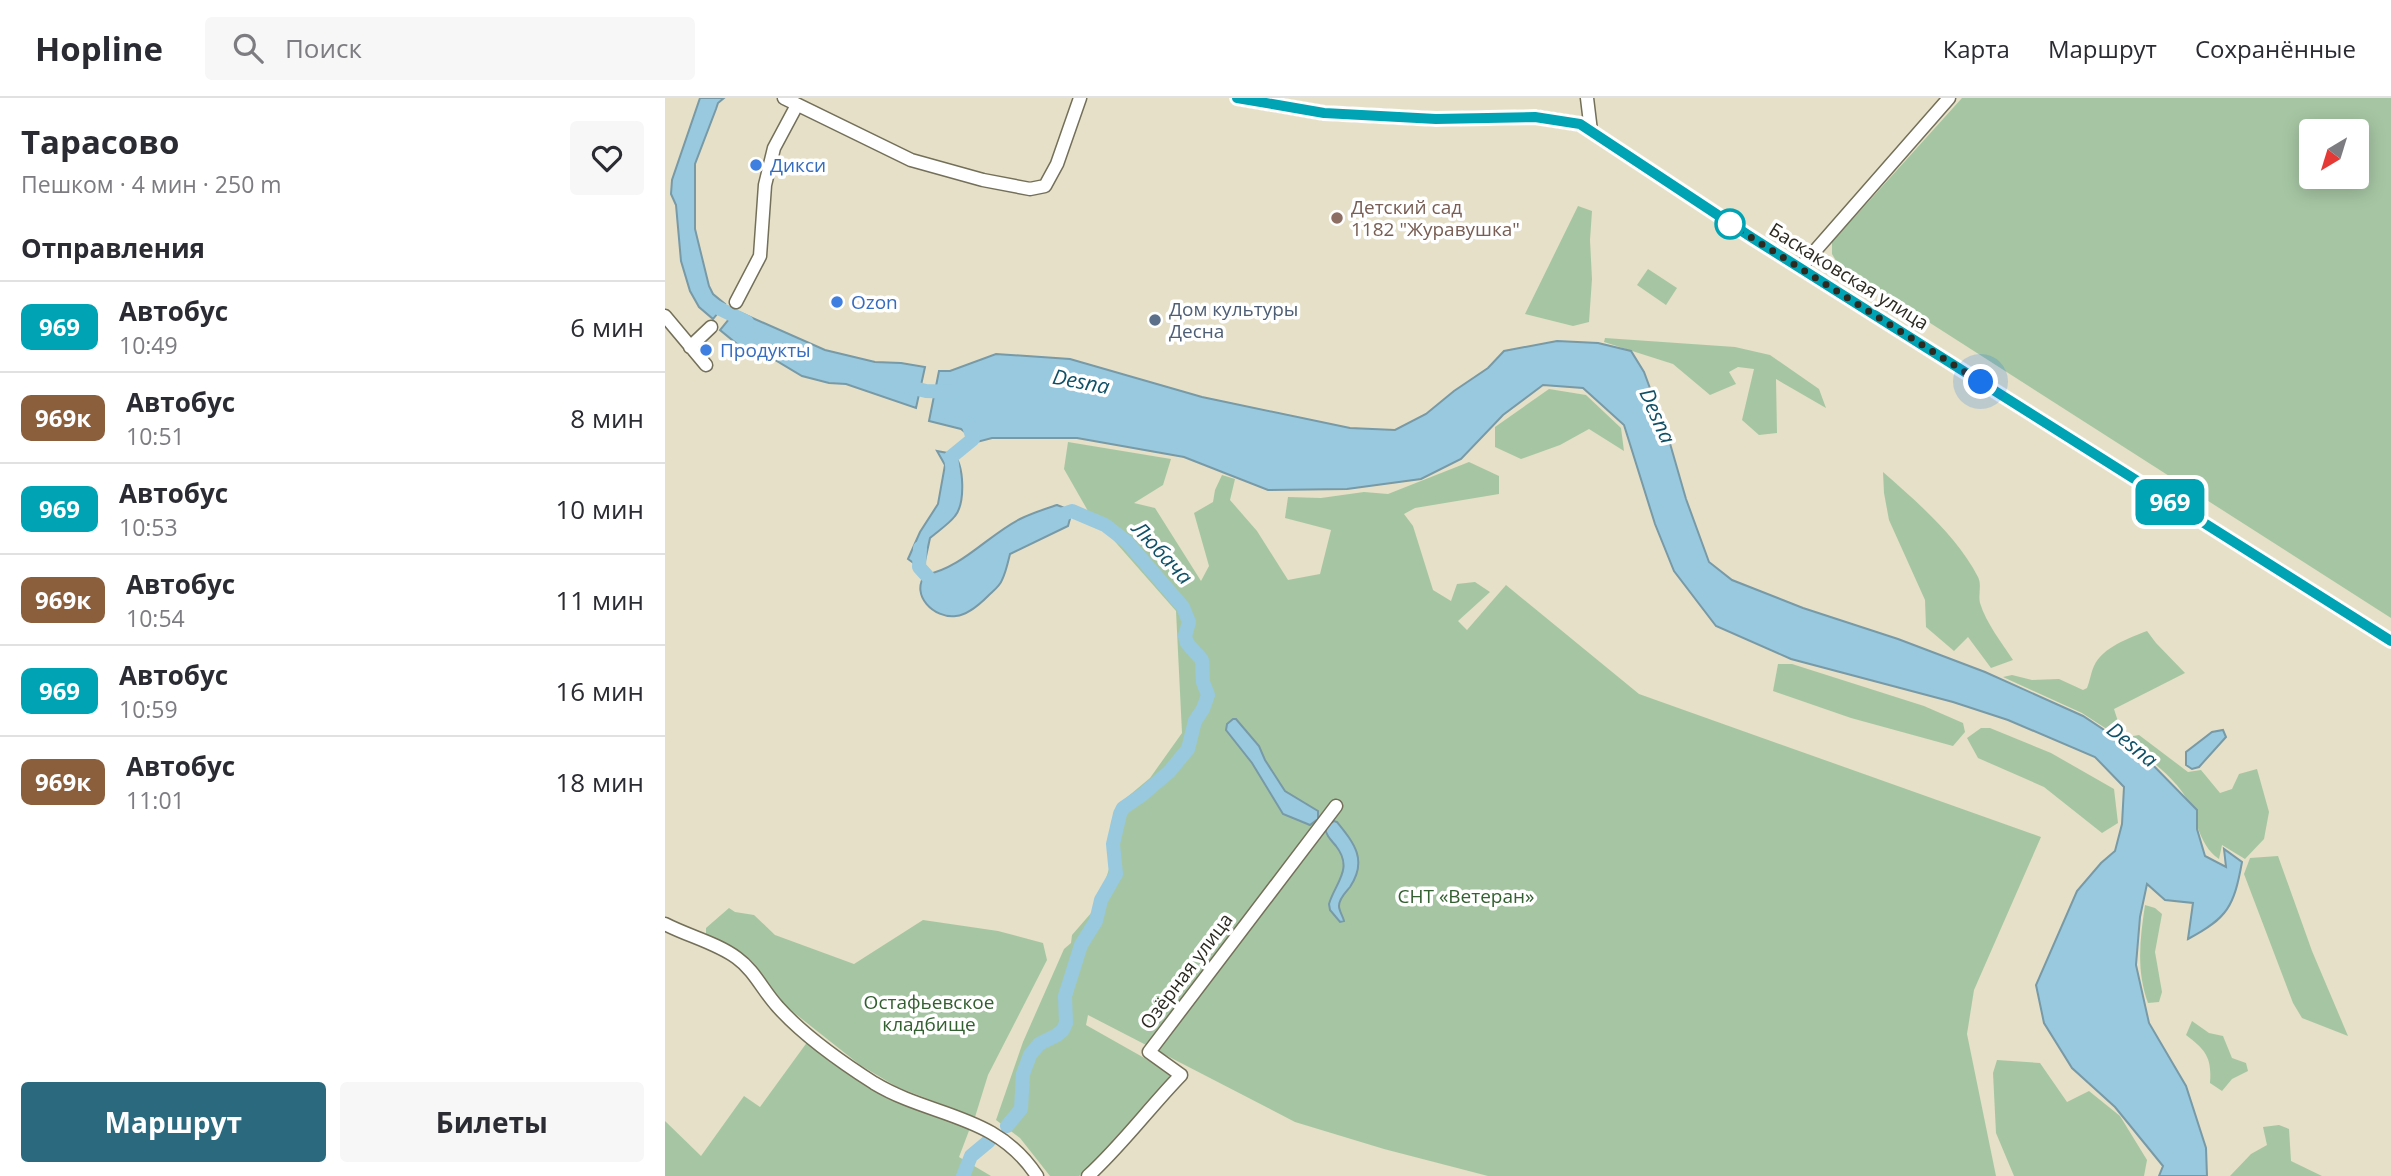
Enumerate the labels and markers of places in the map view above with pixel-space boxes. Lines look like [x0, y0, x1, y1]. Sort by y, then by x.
place label: Дикси [770, 152, 826, 178]
marker: Дикси [748, 157, 764, 173]
place label: Детский сад 1182 "Журавушка" [1351, 194, 1520, 242]
unlabelled marker [1715, 209, 1745, 239]
marker: Детский сад 1182 "Журавушка" [1329, 210, 1345, 226]
place label: Ozon [851, 289, 898, 315]
marker: Ozon [829, 294, 845, 310]
place label: Дом культуры Десна [1169, 296, 1298, 344]
marker: Дом культуры Десна [1147, 312, 1163, 328]
place label: Продукты [720, 337, 811, 363]
marker: Продукты [698, 342, 714, 358]

